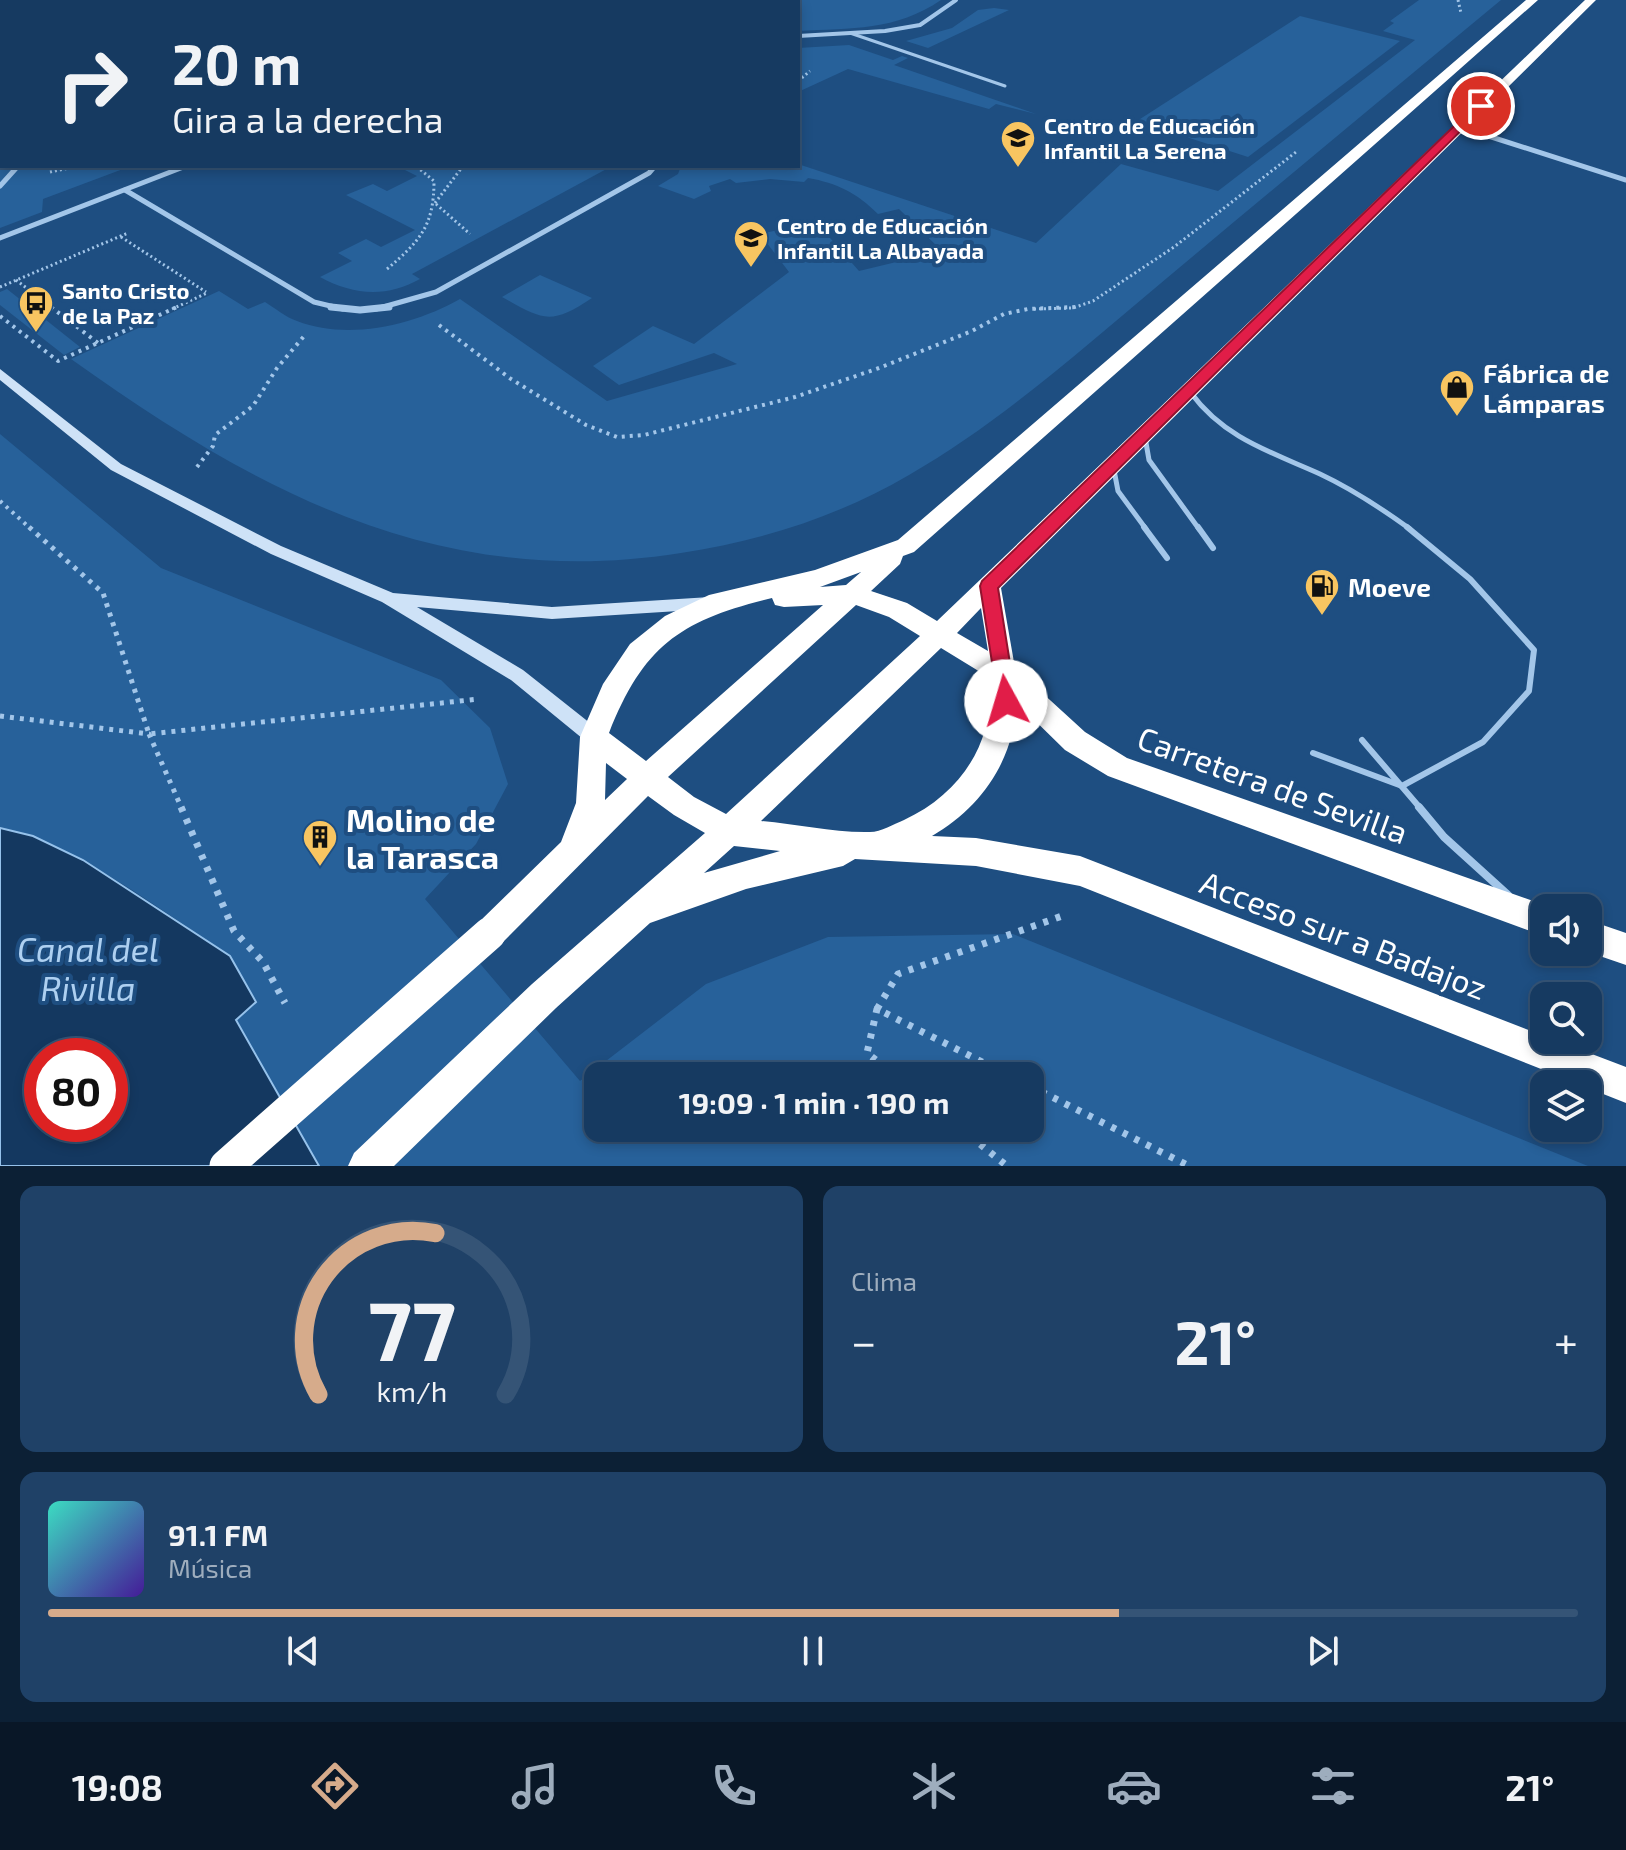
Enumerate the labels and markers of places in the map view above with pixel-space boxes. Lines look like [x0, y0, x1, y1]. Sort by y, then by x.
pin [1447, 72, 1515, 140]
place label: Centro de Educación Infantil La Serena [1044, 112, 1255, 163]
school or university icon: Centro de Educación Infantil La Serena [999, 119, 1037, 169]
place label: Centro de Educación Infantil La Albayada [777, 212, 988, 264]
school or university icon: Centro de Educación Infantil La Albayada [732, 219, 770, 269]
place label: Santo Cristo de la Paz [62, 277, 190, 328]
bus stop icon: Santo Cristo de la Paz [17, 284, 55, 334]
place label: Fábrica de Lámparas [1483, 357, 1609, 418]
shop icon: Fábrica de Lámparas [1438, 368, 1476, 418]
fuel station icon: Moeve [1303, 567, 1341, 617]
place label: Moeve [1348, 571, 1431, 602]
place label: Molino de la Tarasca [346, 800, 499, 875]
building icon: Molino de la Tarasca [301, 818, 339, 868]

